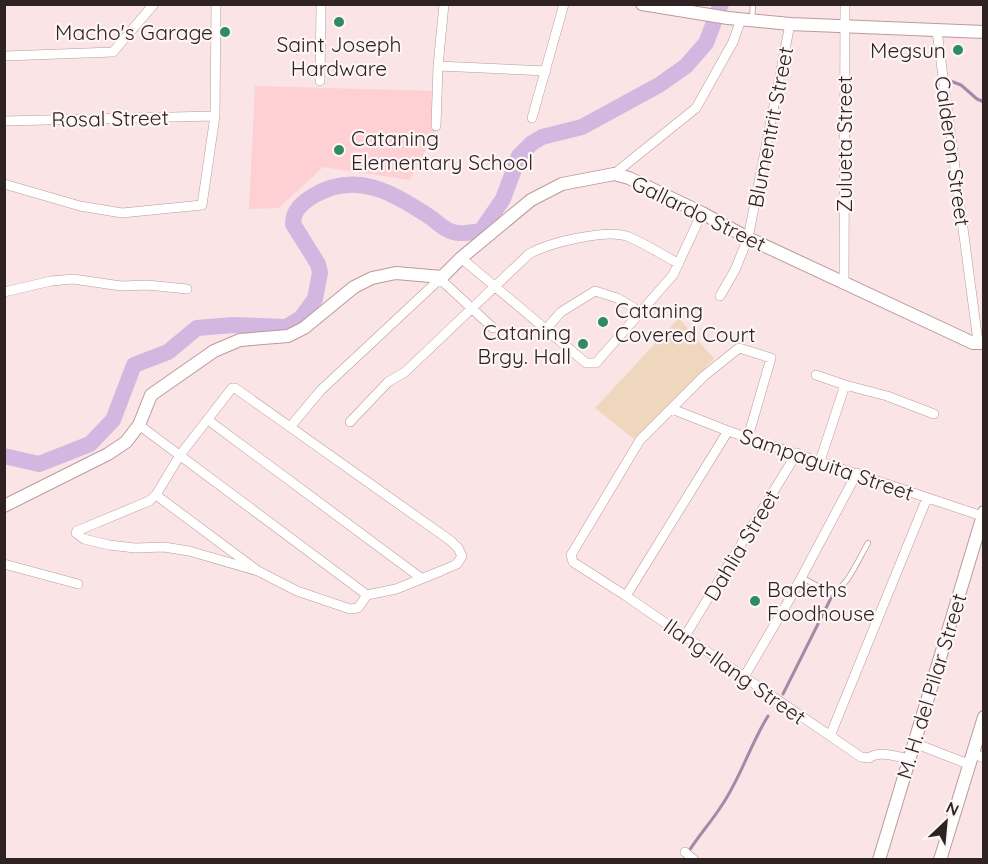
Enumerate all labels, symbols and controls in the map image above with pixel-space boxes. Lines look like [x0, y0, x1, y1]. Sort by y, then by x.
marker: Saint Joseph Hardware [332, 15, 346, 29]
place label: Macho's Garage [55, 19, 213, 45]
marker: Macho's Garage [218, 25, 232, 39]
place label: Saint Joseph Hardware [276, 31, 402, 81]
place label: Megsun [870, 37, 946, 63]
marker: Megsun [951, 43, 965, 57]
street label: Blumentrit Street [742, 44, 798, 210]
street label: Calderon Street [930, 74, 976, 228]
street label: Zulueta Street [831, 76, 857, 212]
street label: Rosal Street [51, 104, 169, 132]
place label: Cataning Elementary School [351, 125, 533, 175]
marker: Cataning Elementary School [332, 143, 346, 157]
street label: Gallardo Street [628, 169, 770, 257]
place label: Cataning Covered Court [615, 297, 756, 347]
marker: Cataning Covered Court [596, 315, 610, 329]
place label: Cataning Brgy. Hall [477, 319, 571, 369]
marker: Cataning Brgy. Hall [576, 337, 590, 351]
street label: Sampaguita Street [737, 422, 917, 506]
street label: Dahlia Street [698, 485, 784, 605]
place label: Badeths Foodhouse [767, 576, 875, 626]
street label: M. H. del Pilar Street [890, 590, 972, 782]
marker: Badeths Foodhouse [748, 594, 762, 608]
street label: Ilang-Ilang Street [659, 612, 811, 730]
north arrow [916, 792, 976, 852]
text: N [943, 797, 962, 820]

